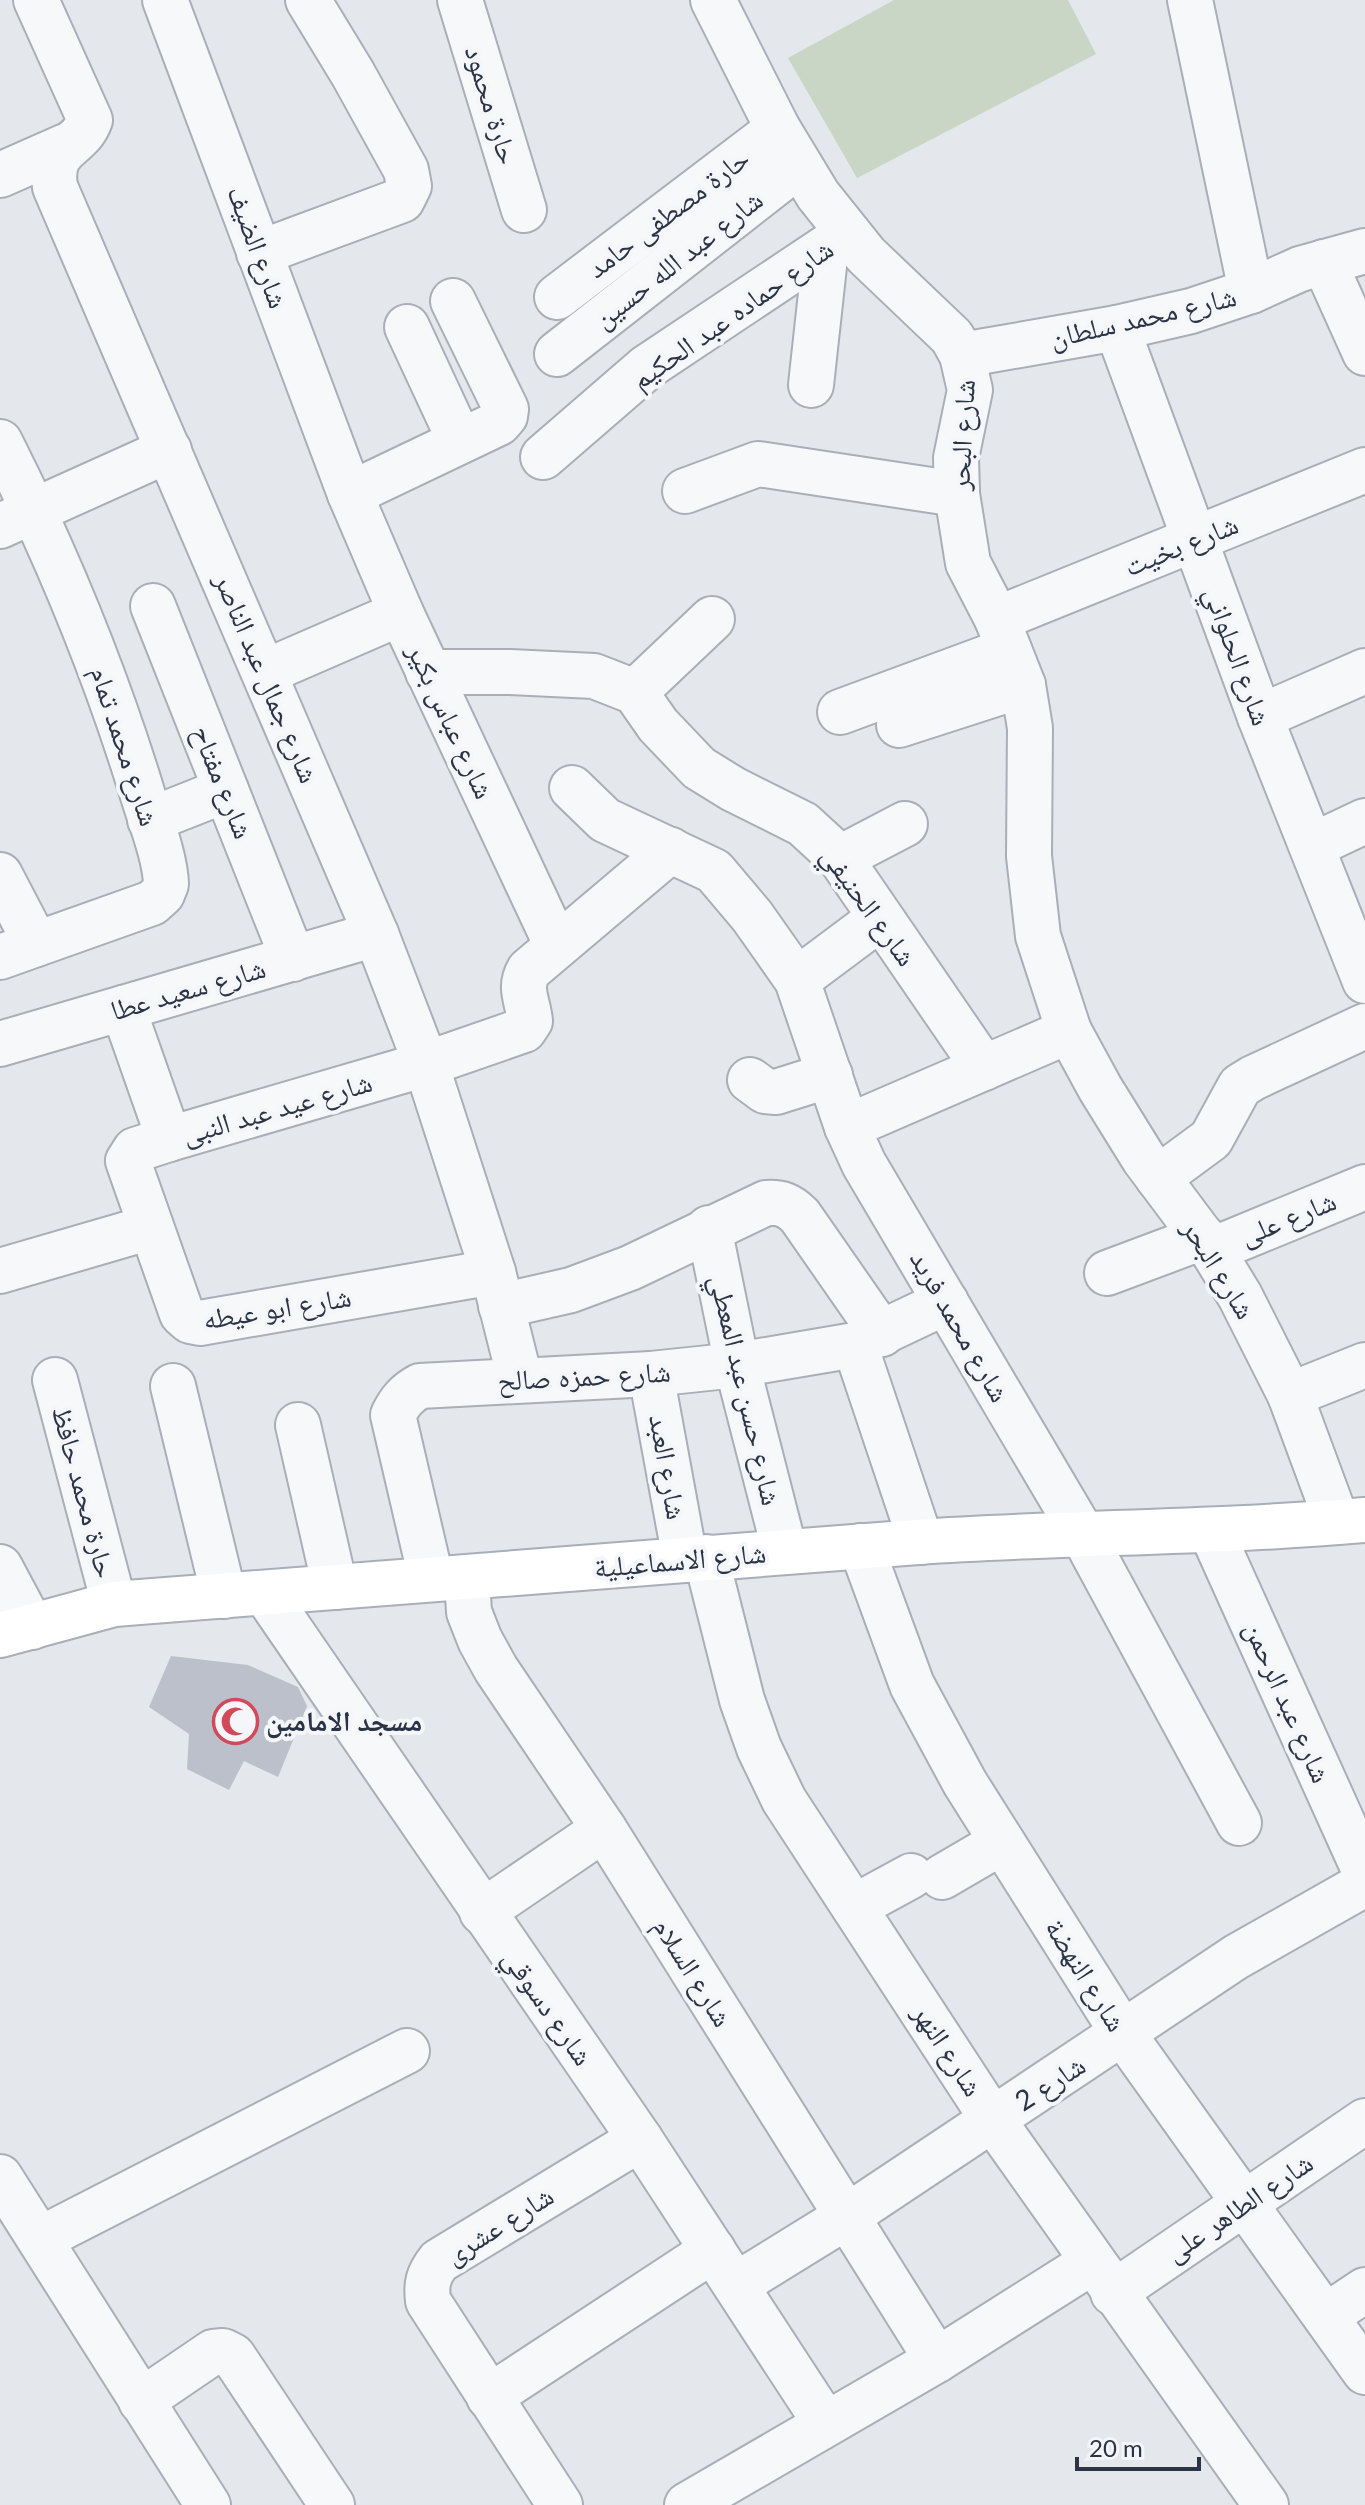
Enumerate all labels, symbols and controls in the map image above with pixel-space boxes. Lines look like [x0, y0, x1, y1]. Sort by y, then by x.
street label: حارة محمود [459, 41, 527, 168]
street label: حارة مصطفى حامد [579, 140, 757, 286]
street label: شارع الضيف [219, 181, 297, 313]
street label: شارع عبد الله حسين [586, 182, 770, 336]
street label: شارع حماده عبد الحكيم [624, 231, 841, 398]
street label: شارع محمد سلطان [1046, 278, 1240, 356]
street label: شارع البحر [941, 379, 983, 492]
street label: شارع بخيت [1119, 506, 1243, 584]
street label: شارع جمال عبد الناصر [206, 567, 327, 788]
street label: شارع الحلواني [1191, 582, 1280, 732]
street label: شارع عباس بكير [399, 637, 503, 804]
street label: شارع محمد تمام [81, 662, 168, 831]
street label: شارع مفتاح [184, 720, 262, 844]
street label: شارع الحنيفي [809, 839, 925, 976]
street label: شارع سعيد عطا [106, 950, 270, 1028]
street label: شارع عيد عبد النبى [178, 1064, 376, 1152]
street label: شارع على [1235, 1182, 1341, 1254]
street label: شارع البحر [1174, 1211, 1264, 1326]
street label: شارع محمد فريد [902, 1243, 1018, 1409]
street label: شارع حسن عبد المعطي [697, 1271, 790, 1510]
street label: شارع ابو عيطه [200, 1279, 354, 1337]
street label: شارع حمزه صالح [496, 1353, 672, 1399]
street label: حارة محمد حافظ [46, 1402, 124, 1581]
street label: شارع العبد [641, 1412, 695, 1522]
street label: شارع الاسماعيلية [593, 1535, 767, 1585]
street label: شارع عبد الرحمن [1236, 1616, 1340, 1788]
mosque icon: مسجد الامامين [211, 1697, 259, 1745]
place label: مسجد الامامين [266, 1703, 422, 1739]
street label: شارع السلام [644, 1911, 741, 2034]
street label: شارع النهضة [1037, 1912, 1135, 2038]
street label: شارع دسوقي [490, 1942, 601, 2075]
street label: شارع النهر [904, 1996, 991, 2103]
street label: شارع 2 [1008, 2047, 1092, 2119]
street label: شارع الطاهر على [1158, 2144, 1320, 2270]
street label: شارع عشرى [438, 2177, 560, 2273]
scale bar [1077, 2421, 1199, 2471]
text: 20 m [1089, 2433, 1143, 2462]

